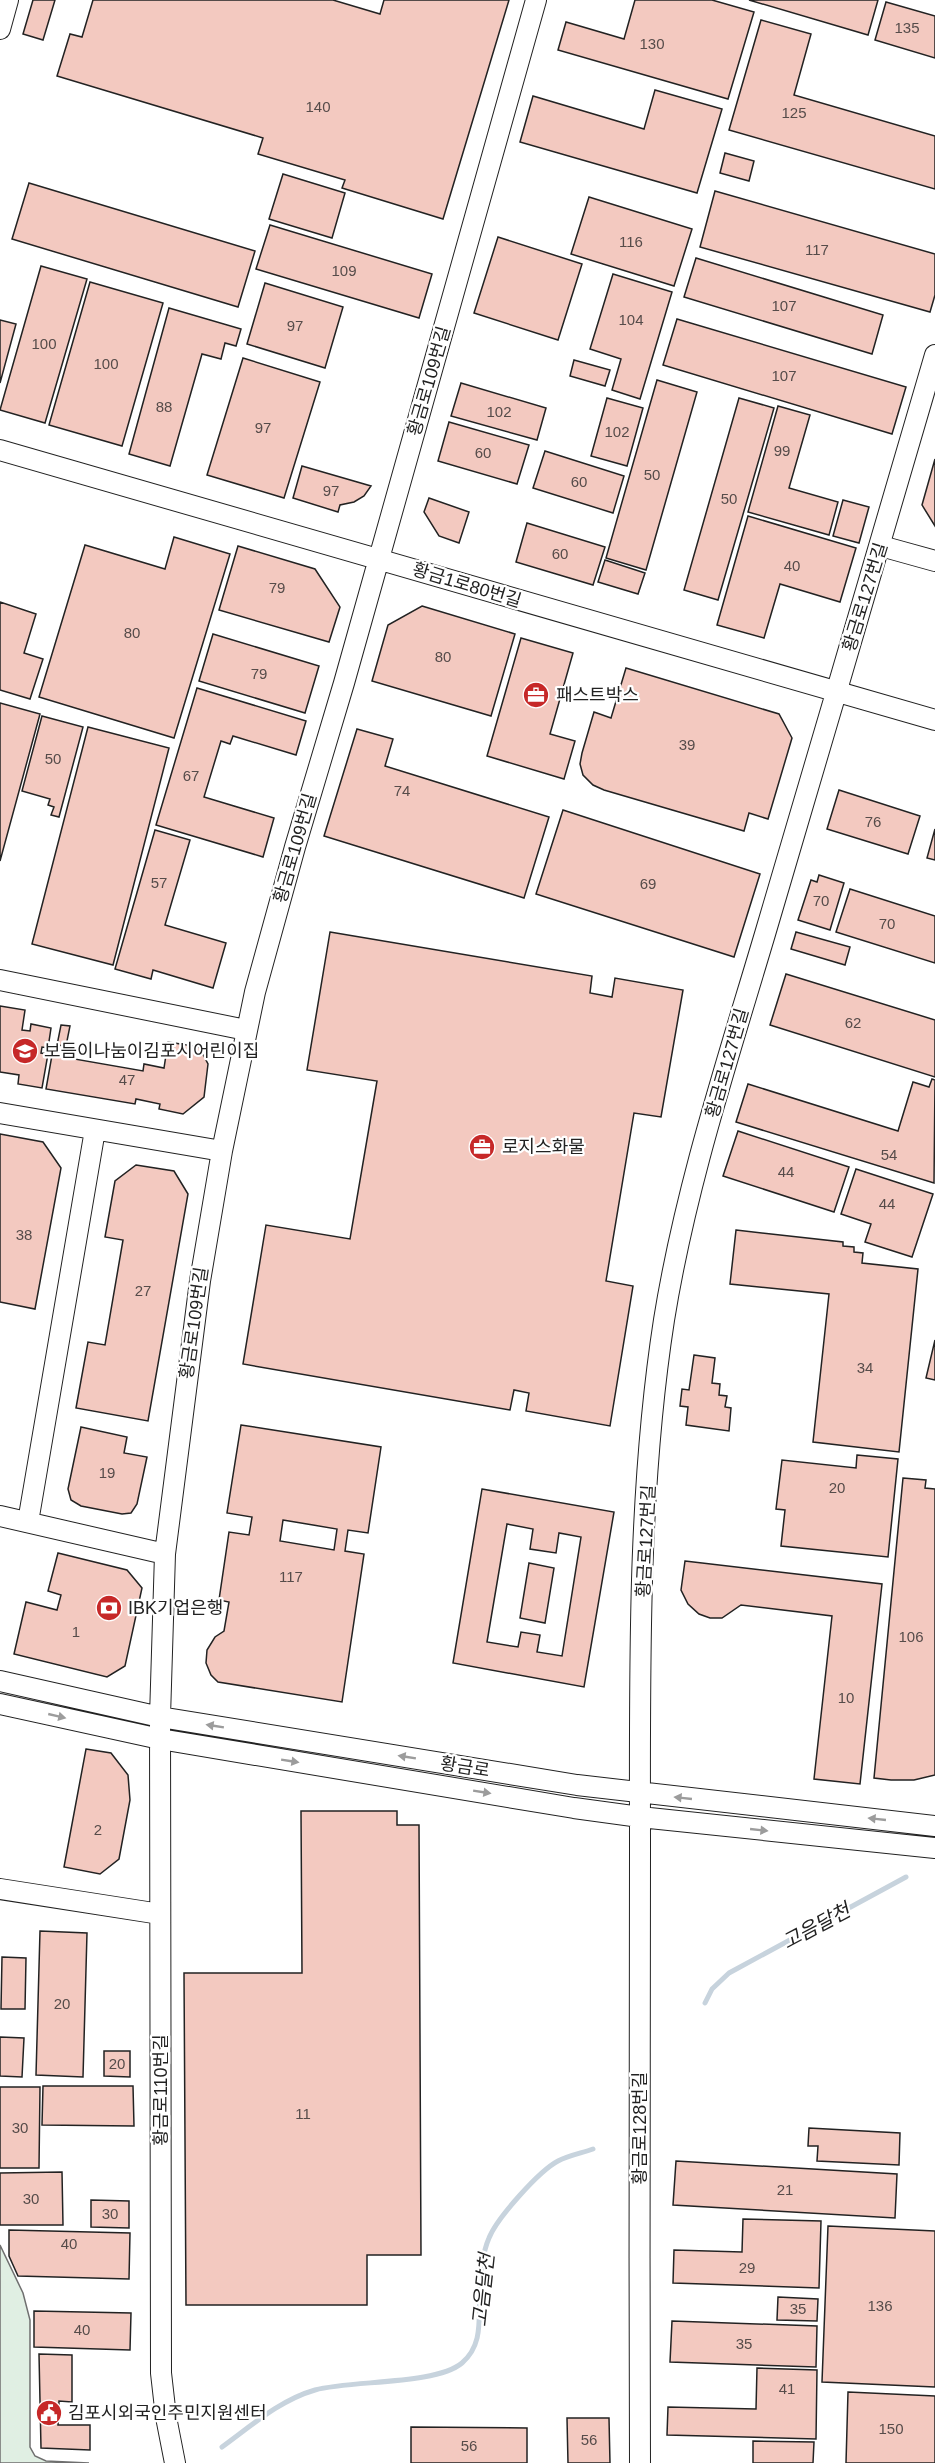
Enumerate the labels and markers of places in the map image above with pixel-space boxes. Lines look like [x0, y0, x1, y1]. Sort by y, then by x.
office icon: 패스트박스 [521, 680, 551, 710]
place label: 패스트박스 [556, 685, 639, 705]
school or university icon: 보듬이나눔이김포시어린이집 [10, 1036, 40, 1066]
place label: 보듬이나눔이김포시어린이집 [44, 1041, 259, 1061]
office icon: 로지스화물 [467, 1132, 497, 1162]
place label: 로지스화물 [502, 1137, 585, 1157]
bank icon: IBK기업은행 [94, 1593, 124, 1623]
place label: IBK기업은행 [128, 1598, 223, 1618]
public building icon: 김포시외국인주민지원센터 [34, 2398, 64, 2428]
place label: 김포시외국인주민지원센터 [68, 2403, 267, 2423]

